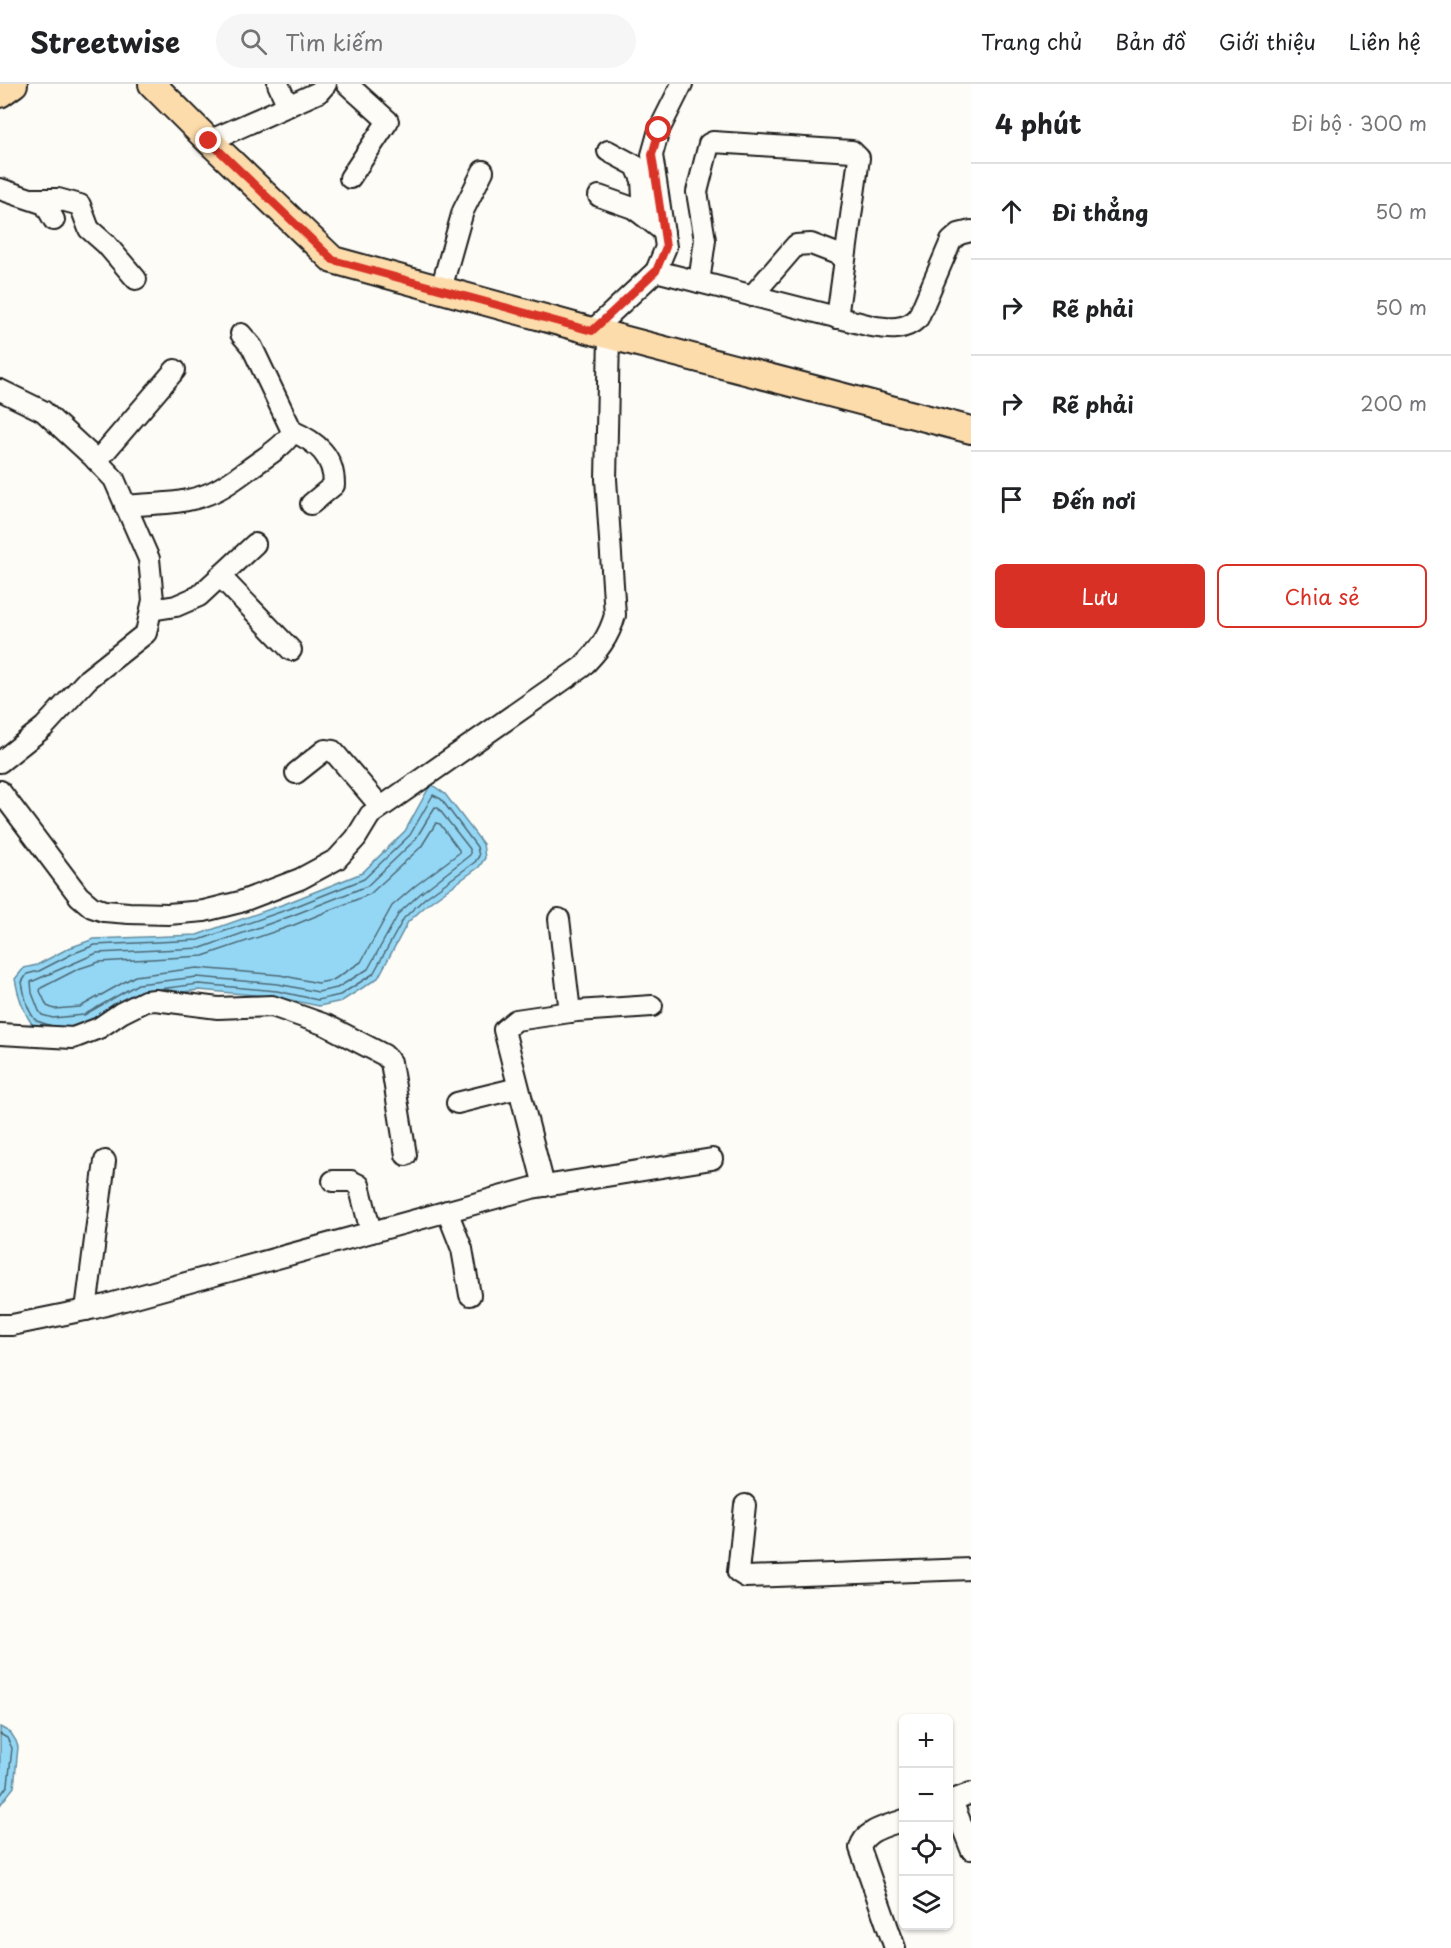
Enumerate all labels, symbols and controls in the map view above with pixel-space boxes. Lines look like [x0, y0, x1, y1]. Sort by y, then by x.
search box [216, 14, 636, 68]
text: Streetwise [30, 20, 180, 63]
icon: search [237, 25, 270, 58]
text: Tìm kiếm [285, 25, 383, 58]
text: Trang chủ [981, 25, 1082, 57]
text: Bản đồ [1115, 25, 1186, 57]
text: Giới thiệu [1219, 25, 1316, 57]
text: Liên hệ [1349, 25, 1421, 57]
text: 4 phút [995, 104, 1081, 143]
text: Đi bộ · 300 m [1292, 108, 1427, 138]
route start [645, 116, 671, 142]
route end [195, 127, 221, 153]
icon: ahead [995, 195, 1028, 228]
text: Đi thẳng [1052, 195, 1148, 228]
text: 50 m [1375, 196, 1427, 226]
icon: right [995, 291, 1028, 324]
text: Rẽ phải [1052, 291, 1134, 324]
text: 50 m [1375, 292, 1427, 322]
icon: right [995, 387, 1028, 420]
text: Rẽ phải [1052, 387, 1134, 420]
text: 200 m [1360, 388, 1427, 418]
icon: arrive [995, 483, 1028, 516]
text: Đến nơi [1052, 483, 1136, 516]
button: Lưu [995, 564, 1205, 628]
button: Chia sẻ [1217, 564, 1427, 628]
map controls [899, 1714, 953, 1930]
button: + [899, 1714, 953, 1768]
button: − [899, 1768, 953, 1822]
button: locate [899, 1822, 953, 1876]
button: layers [899, 1876, 953, 1930]

